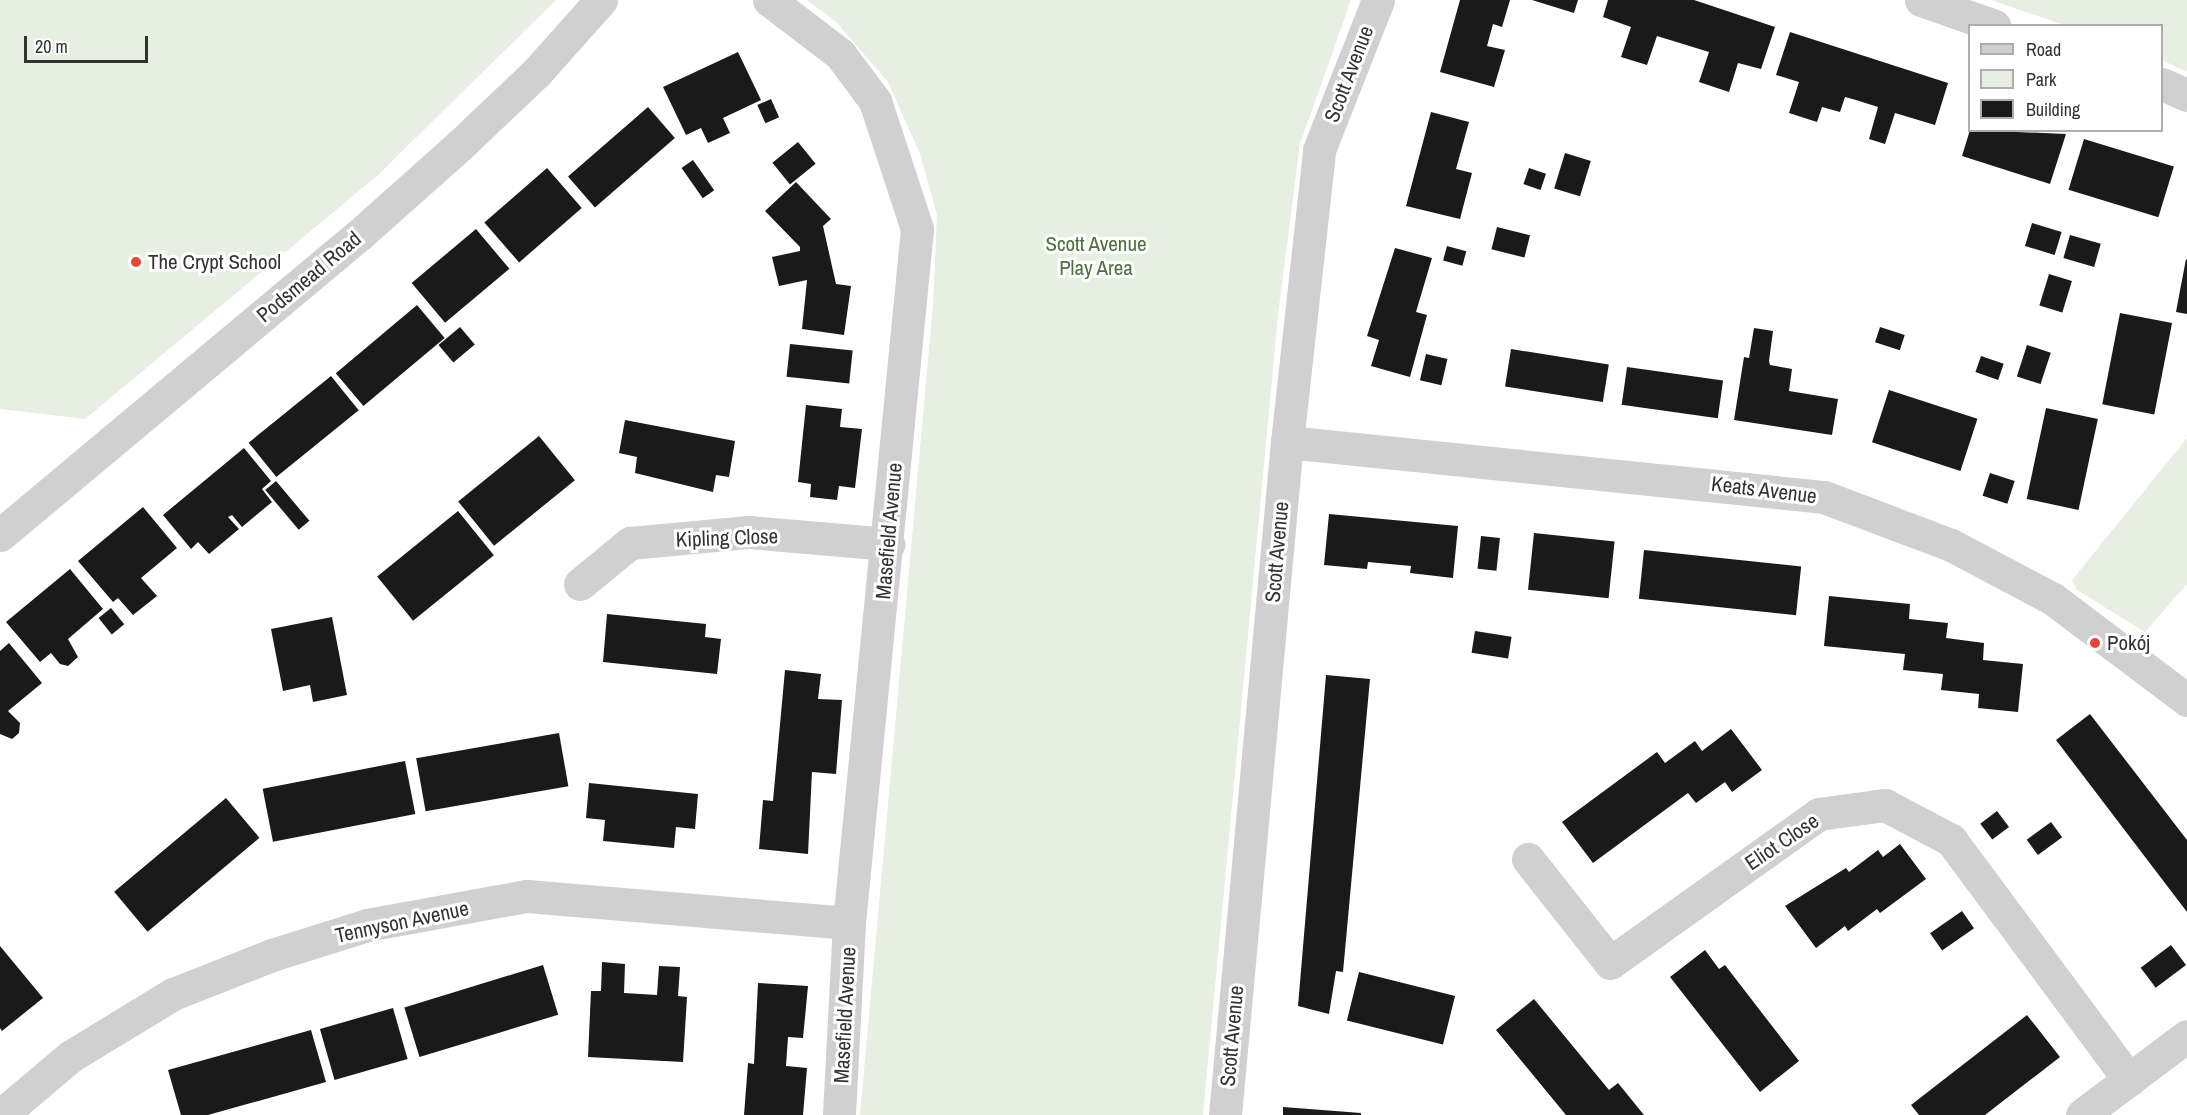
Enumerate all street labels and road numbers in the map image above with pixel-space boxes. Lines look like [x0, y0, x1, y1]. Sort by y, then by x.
street label: Scott Avenue [1319, 22, 1379, 126]
street label: Podsmead Road [252, 226, 366, 328]
street label: Masefield Avenue [870, 461, 908, 601]
street label: Keats Avenue [1709, 471, 1819, 509]
street label: Scott Avenue [1260, 500, 1294, 604]
street label: Kipling Close [675, 524, 779, 552]
street label: Eliot Close [1740, 808, 1824, 876]
street label: Tennyson Avenue [333, 895, 471, 949]
street label: Masefield Avenue [829, 946, 861, 1084]
street label: Scott Avenue [1215, 984, 1249, 1088]

